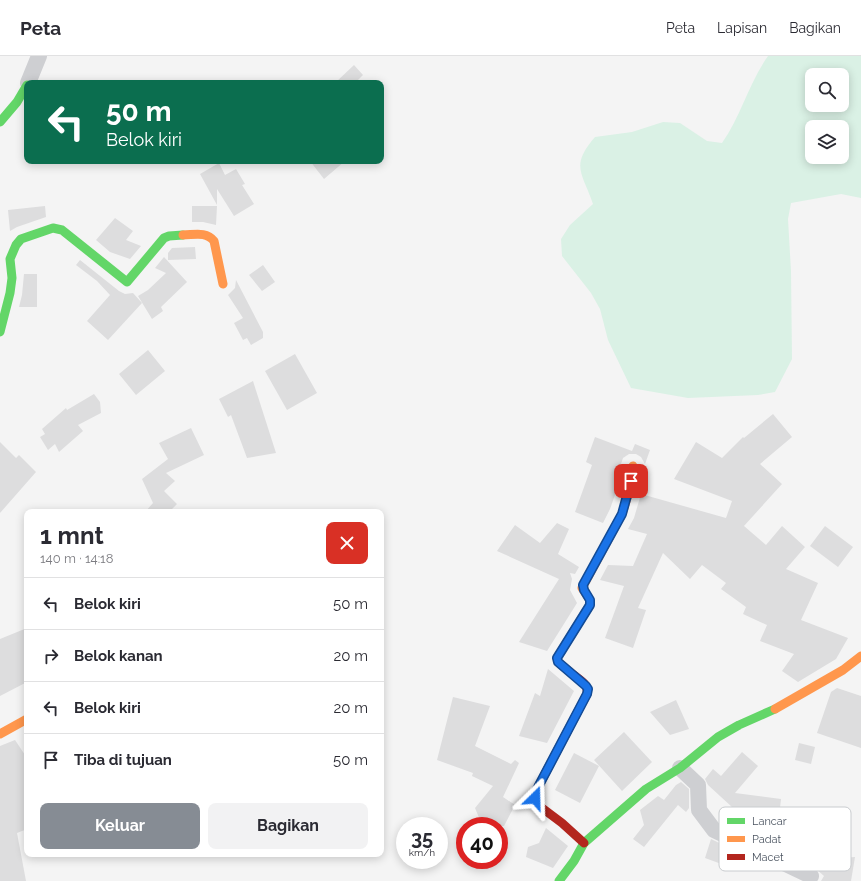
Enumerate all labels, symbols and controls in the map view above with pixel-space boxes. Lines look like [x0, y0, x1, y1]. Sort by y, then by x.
text: Peta [20, 17, 61, 39]
text: Peta [666, 20, 695, 36]
text: Lapisan [717, 20, 767, 36]
text: Bagikan [789, 20, 841, 36]
map controls [805, 68, 849, 164]
button: search [805, 68, 849, 112]
text: 50 m [106, 95, 172, 128]
icon: left [40, 96, 92, 148]
button: layers [805, 120, 849, 164]
text: Belok kiri [106, 129, 182, 150]
pin [614, 464, 648, 498]
icon: arrive [620, 470, 642, 492]
text: 1 mnt [40, 521, 104, 550]
button: close [326, 522, 368, 564]
text: 140 m · 14:18 [40, 551, 113, 566]
icon: left [40, 593, 62, 615]
text: Belok kiri [74, 595, 141, 613]
text: 50 m [333, 595, 368, 613]
icon: right [40, 645, 62, 667]
text: Belok kanan [74, 647, 163, 665]
text: 20 m [333, 647, 368, 665]
icon: left [40, 697, 62, 719]
text: Belok kiri [74, 699, 141, 717]
text: 20 m [333, 699, 368, 717]
icon: arrive [40, 749, 62, 771]
text: Tiba di tujuan [74, 751, 172, 769]
text: 50 m [333, 751, 368, 769]
position arrow [514, 777, 556, 819]
button: Keluar [40, 803, 200, 849]
button: Bagikan [208, 803, 368, 849]
legend [719, 807, 851, 871]
text: Lancar [752, 815, 787, 828]
speed limit sign: 40 [456, 817, 508, 869]
text: 35 [411, 826, 433, 850]
text: Padat [752, 833, 782, 846]
text: km/h [409, 847, 435, 858]
text: Macet [752, 851, 784, 864]

